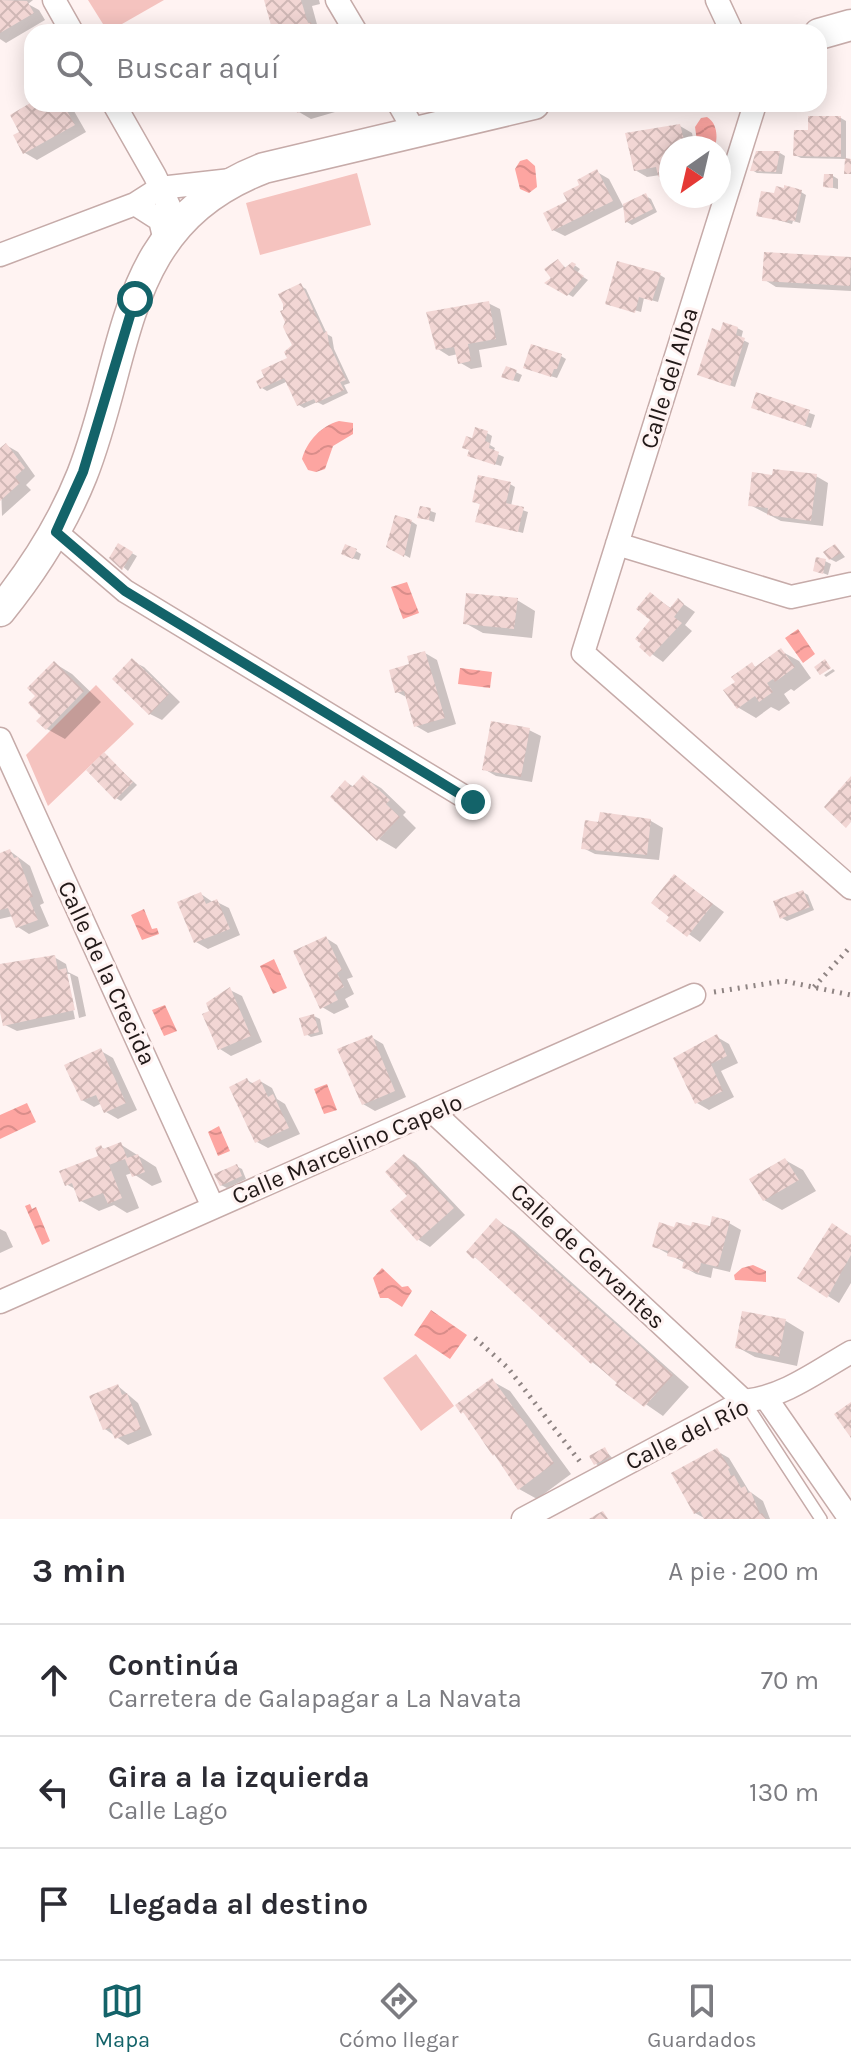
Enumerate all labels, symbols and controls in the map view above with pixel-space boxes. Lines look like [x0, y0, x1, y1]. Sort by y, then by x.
search box [24, 24, 827, 112]
icon: search [52, 46, 96, 90]
text: Buscar aquí [116, 50, 280, 86]
north arrow [659, 136, 731, 208]
route start [117, 281, 153, 317]
street label: Calle del Alba [634, 304, 704, 452]
route end [455, 784, 491, 820]
street label: Calle de la Crecida [52, 876, 162, 1070]
street label: Calle Marcelino Capelo [228, 1088, 466, 1210]
street label: Calle de Cervantes [505, 1177, 671, 1335]
street label: Calle del Río [621, 1392, 753, 1476]
text: 3 min [32, 1551, 126, 1591]
text: A pie · 200 m [668, 1556, 819, 1587]
text: Continúa [108, 1647, 239, 1683]
icon: ahead [32, 1658, 76, 1702]
text: 70 m [761, 1665, 819, 1696]
text: Carretera de Galapagar a La Navata [108, 1683, 522, 1714]
text: Gira a la izquierda [108, 1759, 370, 1795]
icon: left [32, 1770, 76, 1814]
text: 130 m [749, 1777, 819, 1808]
text: Calle Lago [108, 1795, 228, 1826]
icon: arrive [32, 1882, 76, 1926]
text: Llegada al destino [108, 1886, 368, 1922]
tab: Mapa [94, 1979, 150, 2053]
tab: Cómo llegar [339, 1979, 458, 2053]
tab: Guardados [647, 1979, 757, 2053]

